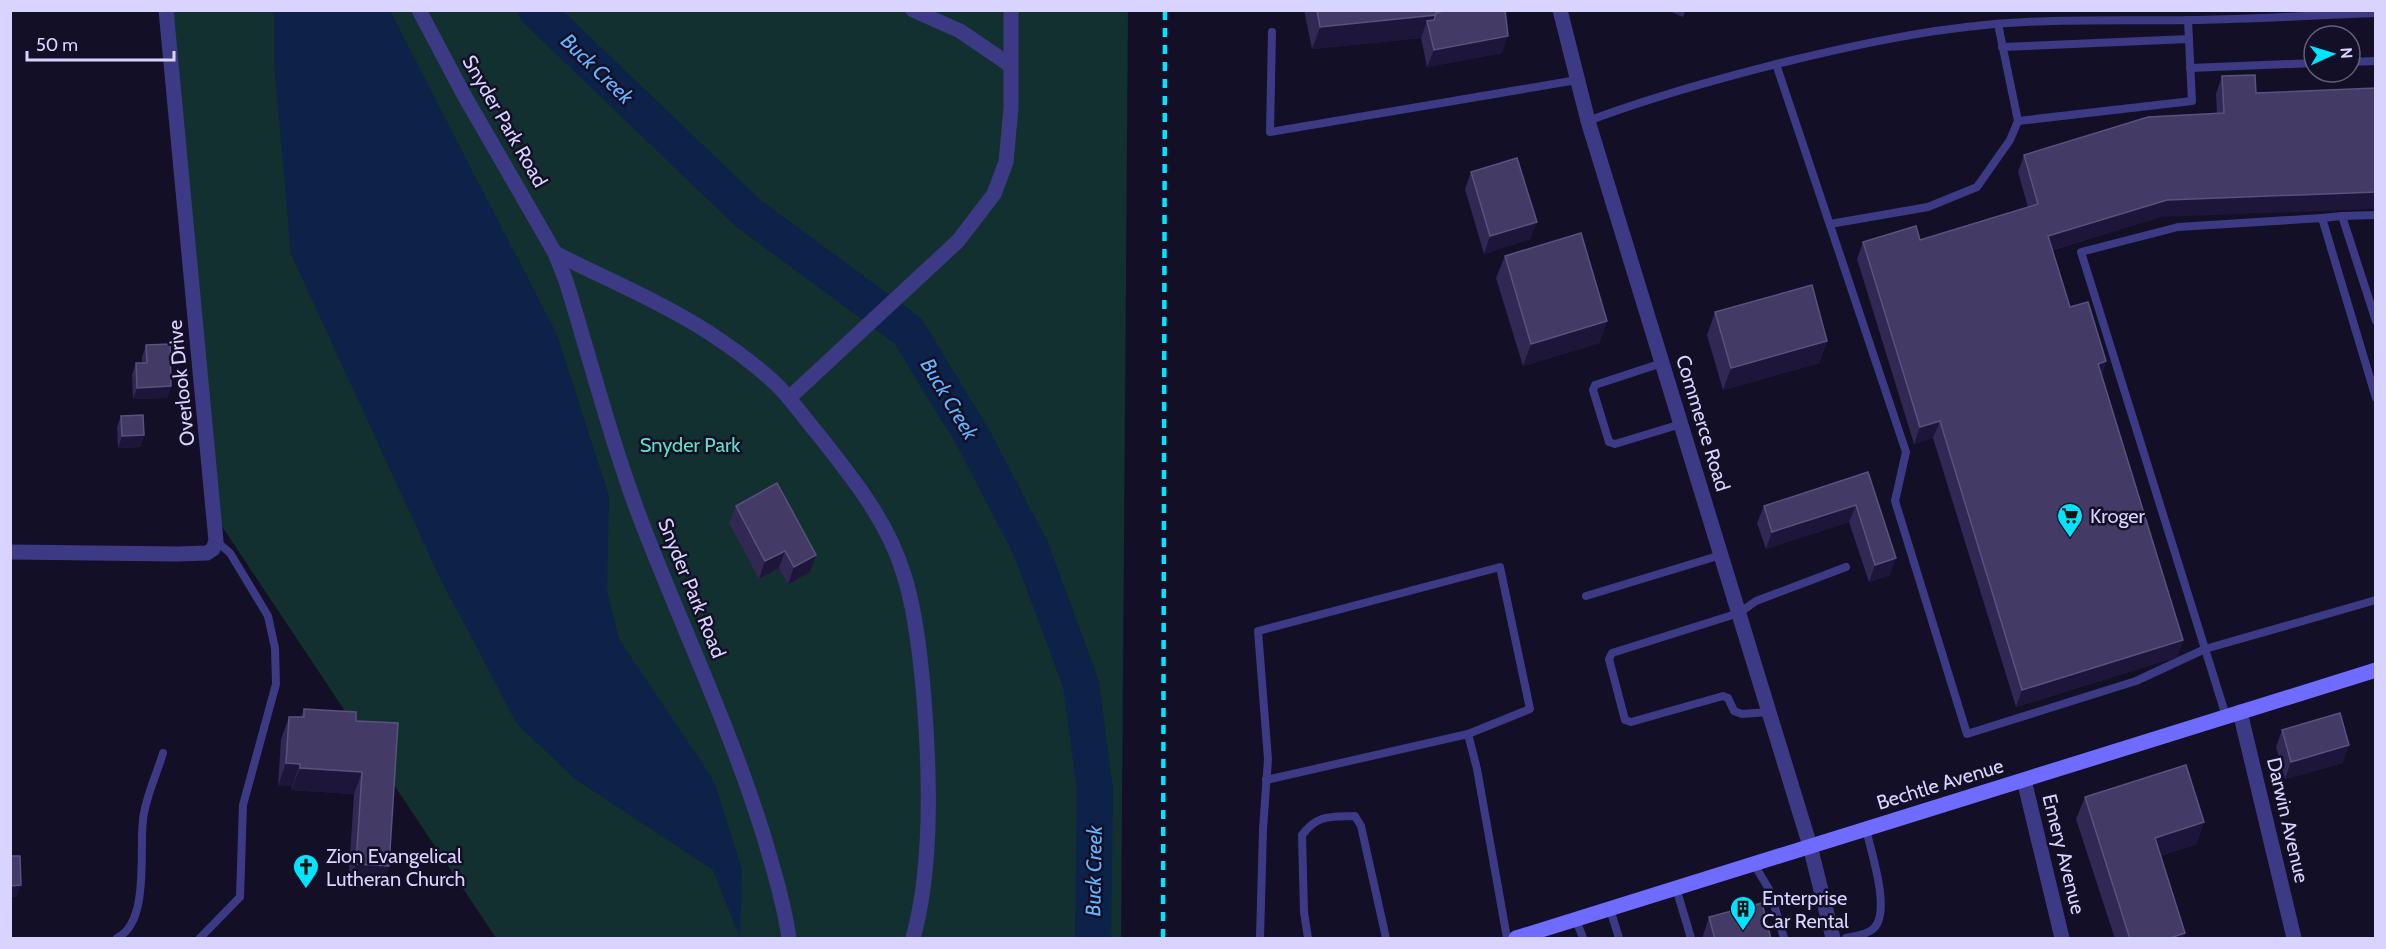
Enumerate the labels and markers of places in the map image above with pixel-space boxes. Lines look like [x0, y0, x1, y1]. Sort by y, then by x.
supermarket icon: Kroger [2055, 501, 2085, 539]
place label: Kroger [2090, 504, 2146, 528]
place label: Zion Evangelical Lutheran Church [326, 844, 465, 891]
church icon: Zion Evangelical Lutheran Church [291, 852, 321, 890]
place label: Enterprise Car Rental [1762, 886, 1849, 933]
building icon: Enterprise Car Rental [1728, 894, 1758, 932]

